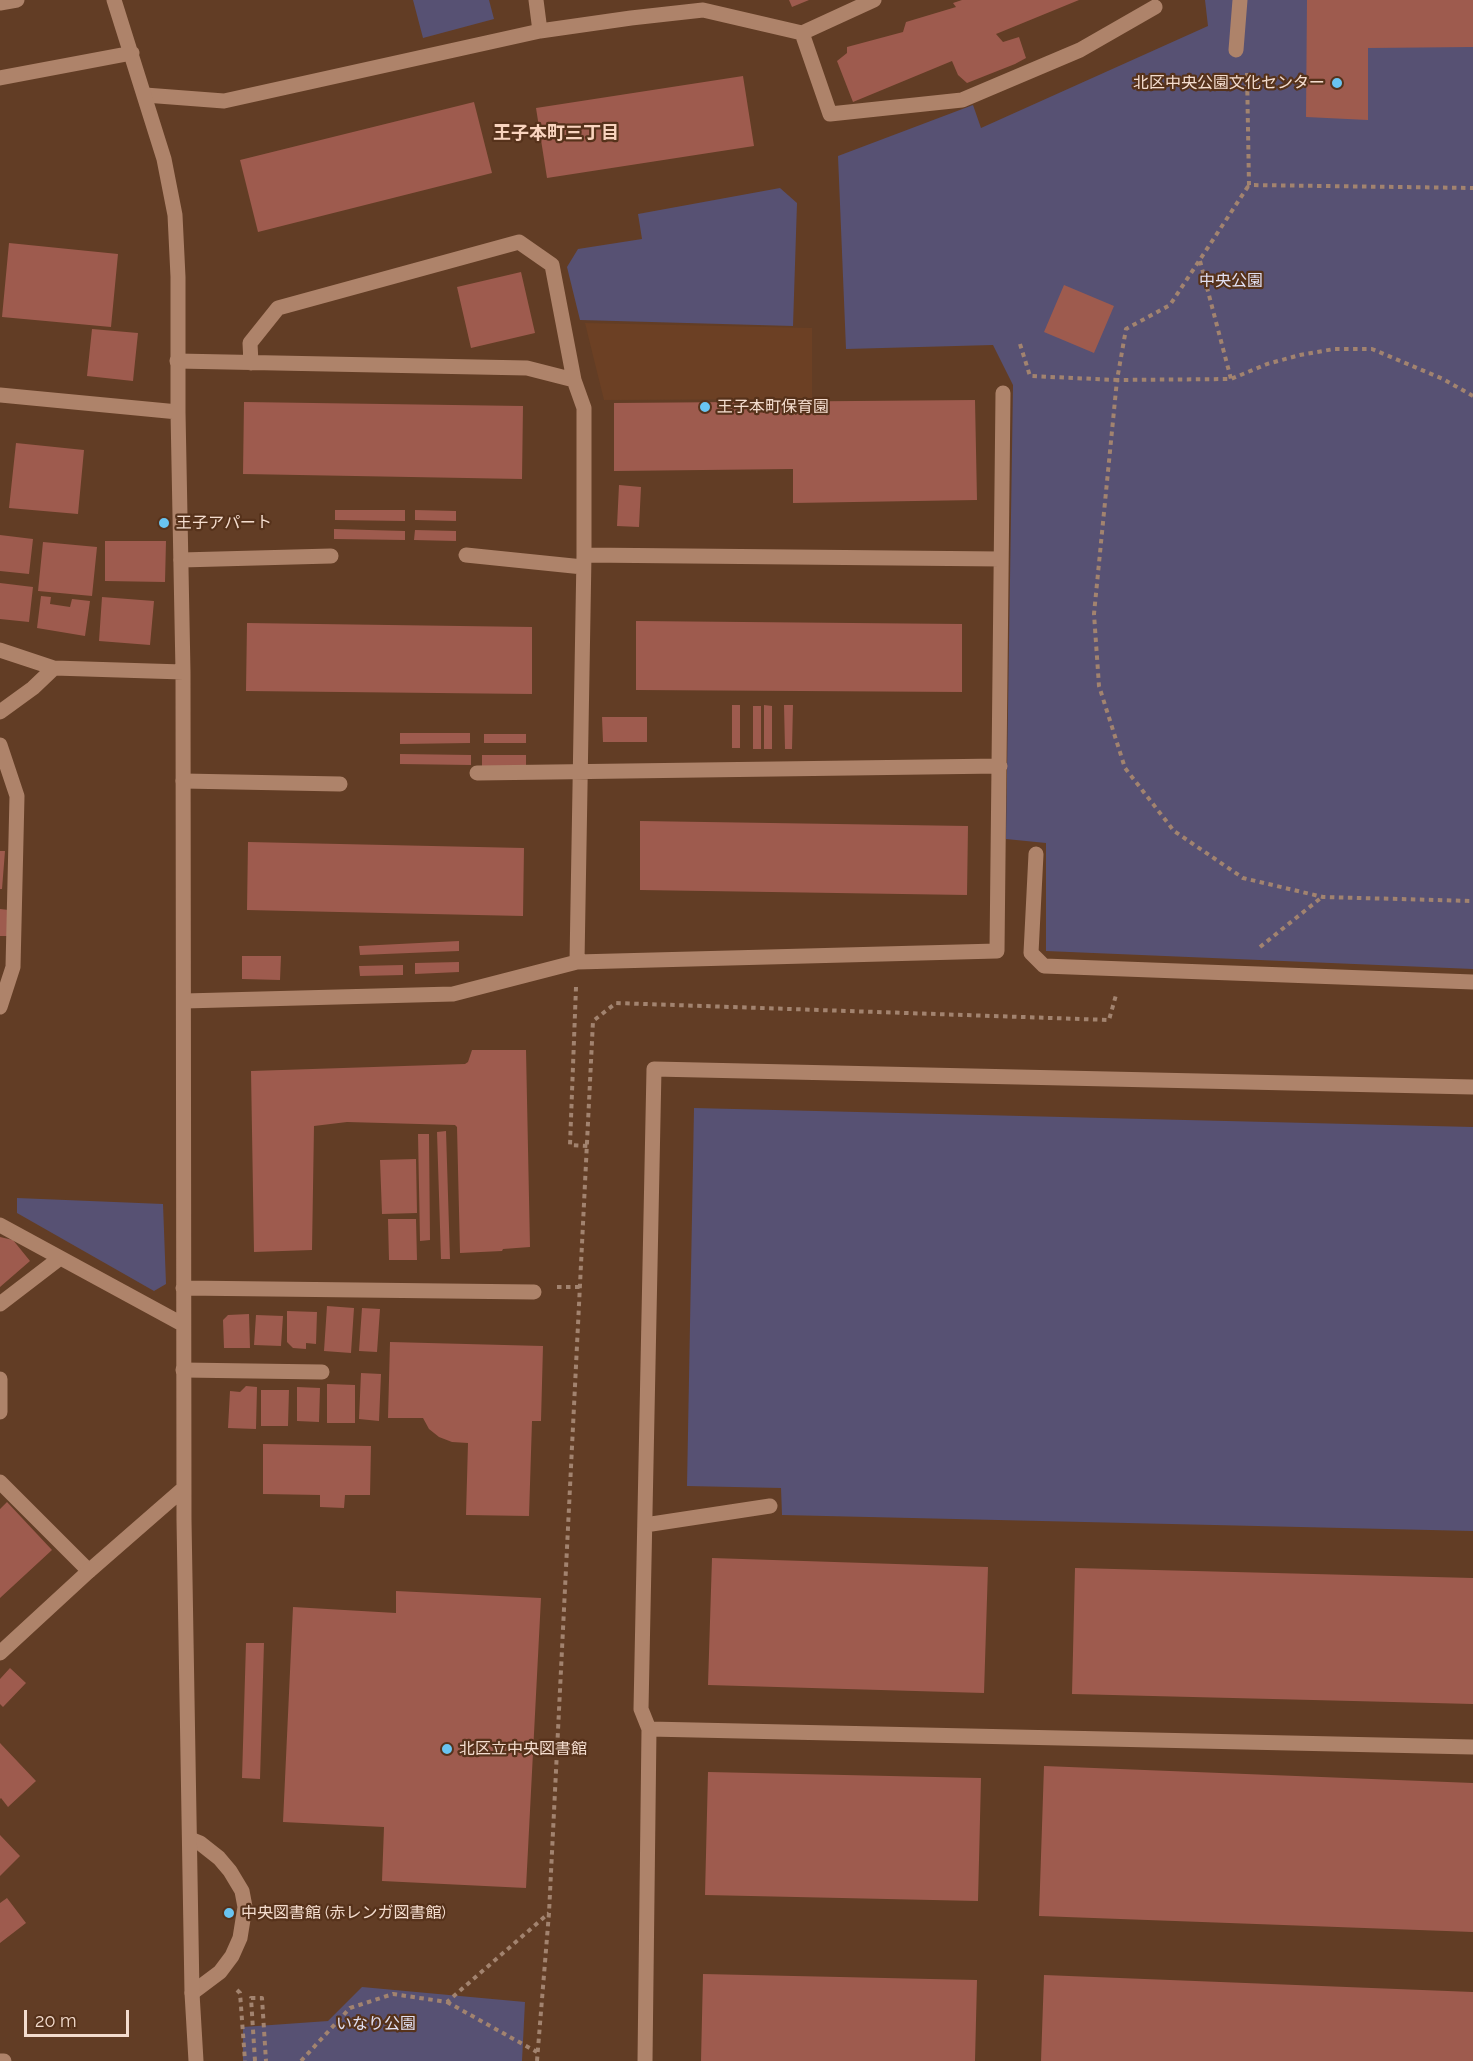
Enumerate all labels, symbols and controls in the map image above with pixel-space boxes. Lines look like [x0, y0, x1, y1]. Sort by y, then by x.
place label: 北区中央公園文化センター [1133, 73, 1325, 93]
marker: 北区中央公園文化センター [1330, 76, 1344, 90]
district label: 王子本町三丁目 [493, 123, 619, 145]
park label: 中央公園 [1199, 271, 1263, 291]
place label: 王子本町保育園 [717, 397, 829, 417]
marker: 王子本町保育園 [698, 400, 712, 414]
place label: 王子アパート [176, 513, 272, 533]
marker: 王子アパート [157, 516, 171, 530]
place label: 北区立中央図書館 [459, 1739, 587, 1759]
marker: 北区立中央図書館 [440, 1742, 454, 1756]
place label: 中央図書館 (赤レンガ図書館) [241, 1903, 446, 1923]
marker: 中央図書館 (赤レンガ図書館) [222, 1906, 236, 1920]
scale bar [27, 1998, 132, 2036]
text: 20 m [35, 2010, 77, 2031]
park label: いなり公園 [336, 2014, 416, 2034]

